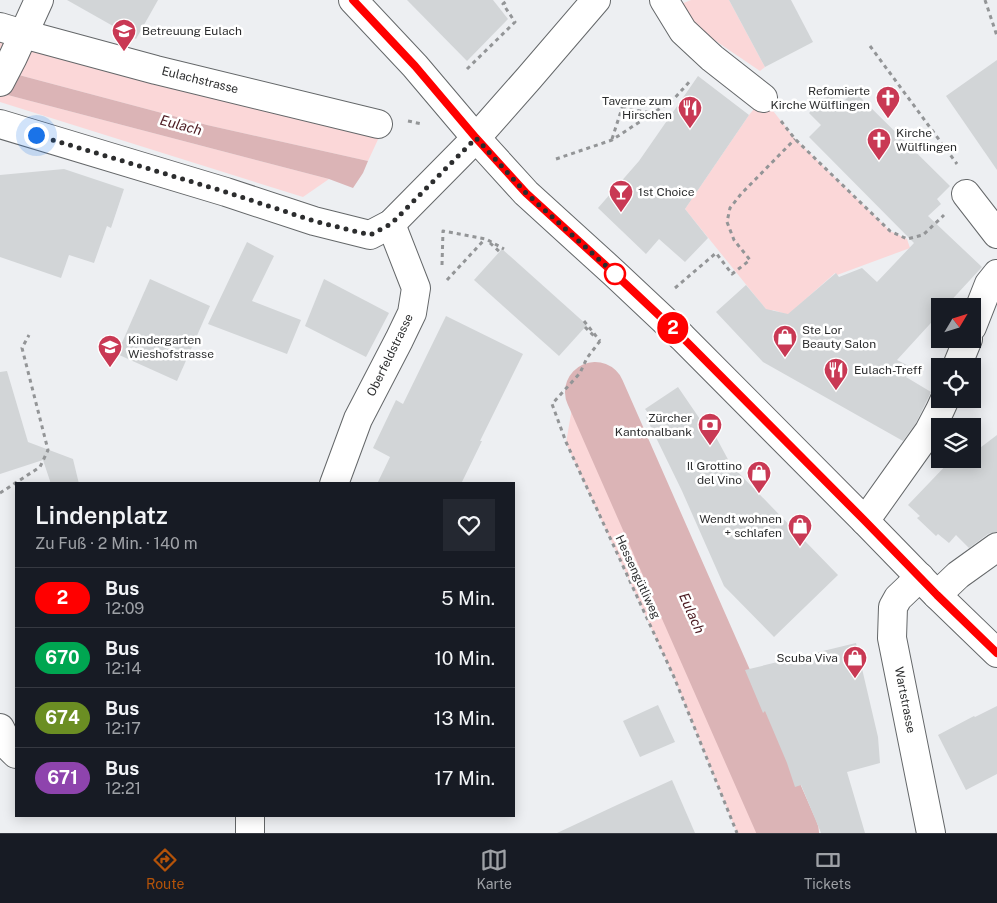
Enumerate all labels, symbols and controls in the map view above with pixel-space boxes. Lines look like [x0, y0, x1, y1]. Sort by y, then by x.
school or university icon: Betreuung Eulach [111, 18, 137, 52]
place label: Betreuung Eulach [142, 24, 242, 38]
street label: Eulachstrasse [160, 64, 240, 96]
place label: Refomierte Kirche Wülflingen [770, 84, 870, 112]
church icon: Refomierte Kirche Wülflingen [875, 85, 901, 119]
place label: Taverne zum Hirschen [602, 94, 672, 122]
restaurant icon: Taverne zum Hirschen [677, 95, 703, 129]
water label: Eulach [158, 112, 204, 138]
your location [24, 123, 49, 148]
place label: Kirche Wülflingen [896, 126, 957, 154]
church icon: Kirche Wülflingen [866, 127, 892, 161]
bar icon: 1st Choice [608, 179, 634, 213]
place label: 1st Choice [638, 185, 695, 199]
unlabelled marker [604, 263, 626, 285]
north arrow [931, 298, 981, 348]
map controls [931, 298, 981, 468]
street label: Oberfeldstrasse [364, 311, 416, 399]
line badge: 2 [657, 312, 689, 344]
text: 2 [667, 317, 679, 338]
place label: Ste Lor Beauty Salon [802, 323, 876, 351]
shop icon: Ste Lor Beauty Salon [772, 324, 798, 358]
place label: Kindergarten Wieshofstrasse [128, 333, 214, 361]
school or university icon: Kindergarten Wieshofstrasse [97, 334, 123, 368]
restaurant icon: Eulach-Treff [823, 357, 849, 391]
button: locate [931, 358, 981, 408]
place label: Eulach-Treff [854, 363, 922, 377]
place label: Zürcher Kantonalbank [615, 411, 692, 439]
bank icon: Zürcher Kantonalbank [697, 412, 723, 446]
button: layers [931, 418, 981, 468]
place label: Il Grottino del Vino [687, 459, 742, 487]
shop icon: Il Grottino del Vino [746, 460, 772, 494]
button: heart [443, 499, 495, 551]
text: Lindenplatz [35, 501, 168, 529]
place label: Wendt wohnen + schlafen [699, 512, 782, 540]
shop icon: Wendt wohnen + schlafen [787, 513, 813, 547]
street label: Hessengütliweg [612, 533, 664, 621]
text: Zu Fuß · 2 Min. · 140 m [35, 534, 198, 553]
text: Bus [105, 577, 139, 599]
text: 2 [57, 587, 68, 608]
text: 5 Min. [441, 587, 495, 609]
water label: Eulach [676, 590, 708, 636]
text: 12:09 [105, 599, 144, 618]
text: Bus [105, 637, 139, 659]
shop icon: Scuba Viva [842, 645, 868, 679]
text: 670 [45, 647, 80, 668]
text: 10 Min. [434, 647, 495, 669]
place label: Scuba Viva [776, 651, 838, 665]
text: 12:14 [105, 659, 141, 678]
street label: Wartstrasse [892, 666, 918, 735]
text: Bus [105, 697, 139, 719]
text: 674 [45, 707, 80, 728]
text: 13 Min. [434, 707, 495, 729]
text: 12:17 [105, 719, 141, 738]
text: Bus [105, 757, 139, 779]
text: 671 [47, 767, 78, 788]
text: 17 Min. [434, 767, 495, 789]
text: 12:21 [105, 779, 141, 798]
tab: Route [146, 846, 184, 892]
tab: Karte [476, 846, 512, 892]
tab: Tickets [804, 846, 851, 892]

